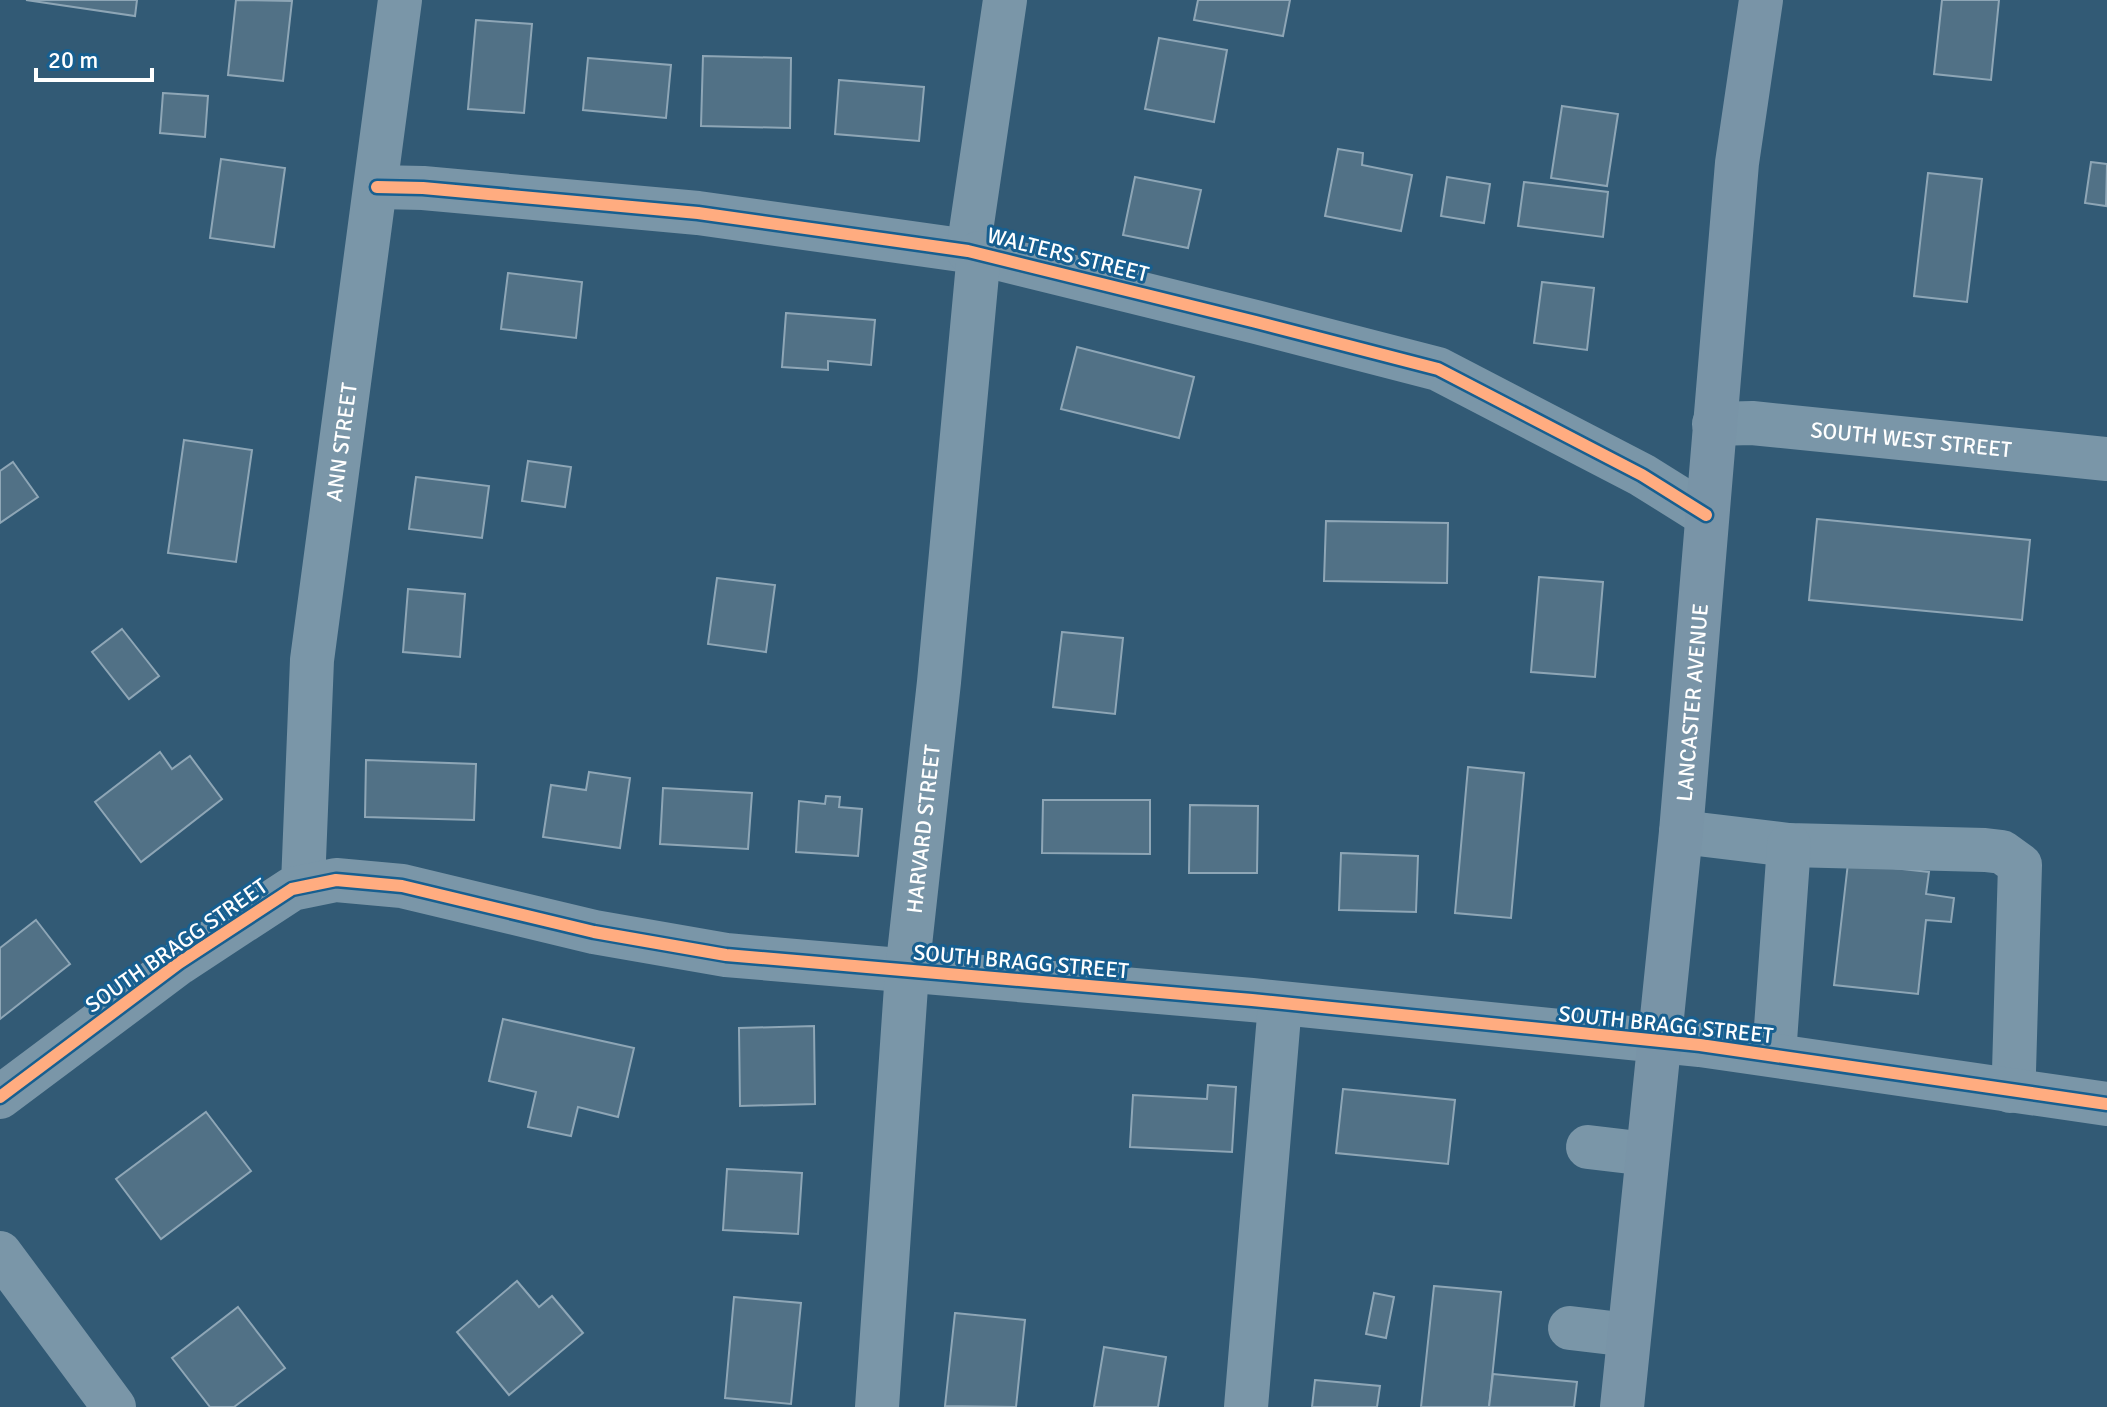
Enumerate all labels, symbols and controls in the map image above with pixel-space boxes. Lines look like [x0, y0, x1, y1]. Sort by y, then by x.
scale bar [36, 32, 152, 82]
text: 20 m [48, 45, 98, 75]
street label: WALTERS STREET [984, 221, 1152, 288]
street label: ANN STREET [320, 381, 363, 503]
street label: SOUTH WEST STREET [1809, 416, 2013, 463]
street label: LANCASTER AVENUE [1671, 602, 1714, 803]
street label: HARVARD STREET [901, 743, 946, 915]
street label: SOUTH BRAGG STREET [80, 872, 273, 1018]
street label: SOUTH BRAGG STREET [912, 939, 1130, 984]
street label: SOUTH BRAGG STREET [1557, 1000, 1775, 1049]

